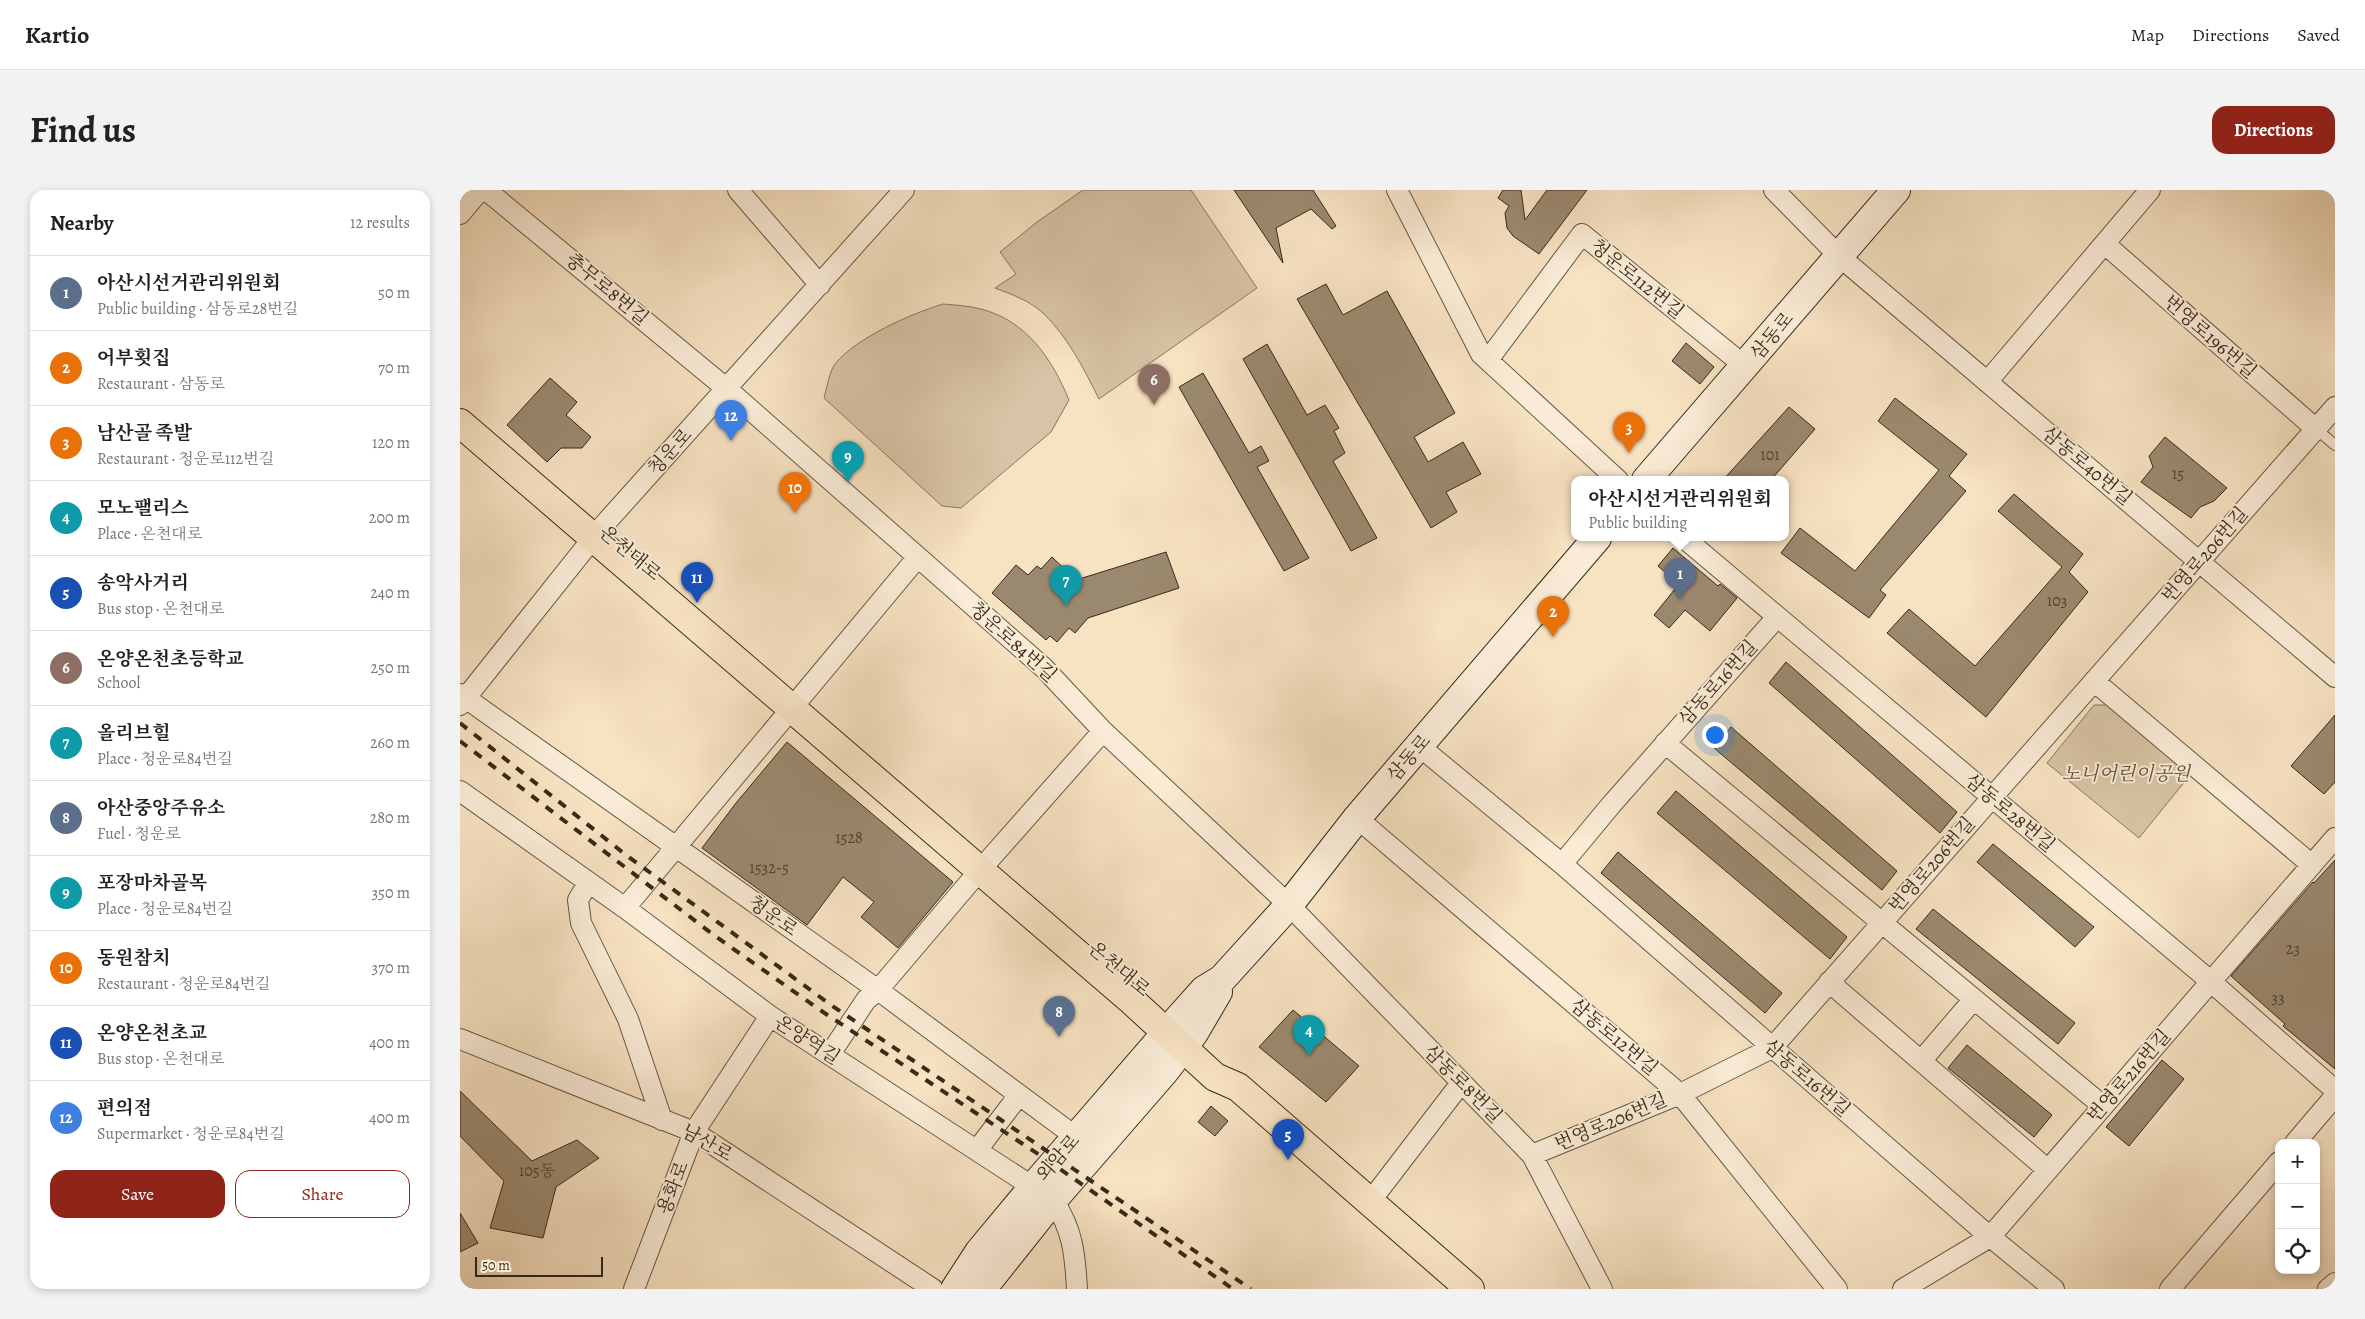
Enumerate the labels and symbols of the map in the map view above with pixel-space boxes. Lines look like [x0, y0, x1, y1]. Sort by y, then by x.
street label: 청운로112번길 [1585, 233, 1689, 325]
street label: 충무로8번길 [560, 247, 654, 331]
street label: 번영로196번길 [2158, 289, 2262, 385]
street label: 삼동로 [1744, 307, 1800, 365]
pin: 6 [1138, 364, 1170, 405]
pin: 12 [715, 400, 747, 441]
pin: 3 [1613, 412, 1645, 453]
street label: 삼동로40번길 [2036, 421, 2138, 511]
street label: 청운로 [642, 423, 698, 481]
pin: 9 [832, 441, 864, 482]
house number: 101 [1760, 444, 1780, 466]
house number: 15 [2172, 463, 2184, 485]
pin: 10 [779, 472, 811, 513]
street label: 번영로206번길 [2156, 501, 2254, 609]
street label: 온천대로 [594, 519, 666, 587]
pin: 1 [1664, 558, 1696, 599]
pin: 11 [681, 562, 713, 603]
pin: 7 [1050, 565, 1082, 606]
house number: 103 [2047, 590, 2067, 612]
street label: 청운로84번길 [964, 596, 1062, 688]
pin: 2 [1537, 596, 1569, 637]
street label: 삼동로16번길 [1673, 635, 1763, 731]
your location [1702, 722, 1728, 748]
street label: 삼동로 [1381, 729, 1437, 787]
park label: 노니어린이공원 [2062, 761, 2192, 787]
street label: 삼동로28번길 [1960, 768, 2060, 858]
street label: 번영로206번길 [1883, 811, 1981, 919]
house number: 1528 [835, 827, 863, 849]
house number: 1532-5 [749, 857, 789, 879]
street label: 청운로 [743, 890, 803, 942]
street label: 온천대로 [1083, 935, 1155, 1003]
house number: 23 [2286, 938, 2300, 960]
house number: 33 [2271, 987, 2285, 1009]
street label: 삼동로12번길 [1565, 993, 1663, 1081]
pin: 8 [1043, 996, 1075, 1037]
street label: 온양역길 [769, 1009, 845, 1071]
pin: 4 [1293, 1015, 1325, 1056]
street label: 번영로216번길 [2081, 1024, 2177, 1128]
street label: 삼동로16번길 [1758, 1033, 1856, 1123]
street label: 삼동로8번길 [1418, 1039, 1508, 1129]
street label: 번영로206번길 [1551, 1087, 1671, 1157]
street label: 남산로 [677, 1118, 737, 1168]
pin: 5 [1272, 1119, 1304, 1160]
street label: 외암로 [1030, 1129, 1086, 1187]
street label: 용화로 [651, 1158, 695, 1218]
house number: 105동 [519, 1160, 556, 1182]
scale bar [475, 1254, 602, 1277]

